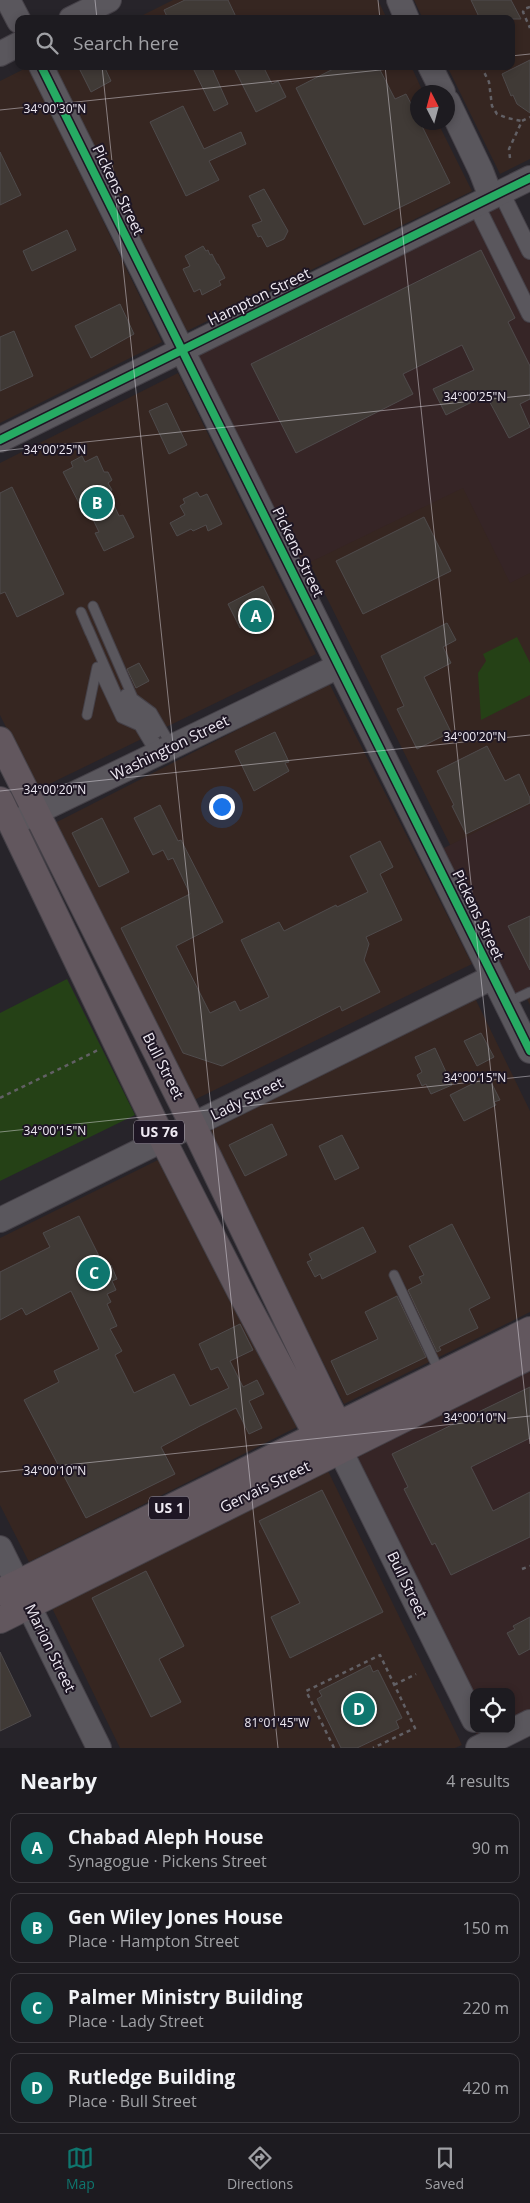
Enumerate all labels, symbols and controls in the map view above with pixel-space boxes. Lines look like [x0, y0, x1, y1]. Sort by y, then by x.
search box [15, 15, 515, 70]
icon: search [33, 29, 61, 57]
text: Search here [73, 30, 179, 56]
north arrow [410, 85, 455, 130]
text: 34°00'30"N [24, 100, 86, 117]
street label: Pickens Street [88, 141, 149, 238]
street label: Hampton Street [204, 263, 313, 330]
text: 34°00'25"N [444, 388, 506, 405]
text: 34°00'25"N [24, 441, 86, 458]
pin: B [81, 484, 113, 522]
street label: Pickens Street [268, 503, 329, 600]
pin: A [240, 597, 272, 635]
street label: Washington Street [107, 710, 232, 784]
text: 34°00'20"N [444, 728, 506, 745]
text: 34°00'20"N [24, 781, 86, 798]
your location [209, 794, 235, 820]
street label: Pickens Street [448, 866, 509, 963]
street label: Bull Street [139, 1029, 189, 1102]
text: 34°00'15"N [444, 1069, 506, 1086]
street label: Lady Street [207, 1072, 286, 1124]
road number: US 76 [134, 1120, 184, 1144]
text: 34°00'15"N [24, 1122, 86, 1139]
pin: C [78, 1254, 110, 1292]
text: 34°00'10"N [444, 1409, 506, 1426]
street label: Gervais Street [216, 1456, 313, 1517]
text: 34°00'10"N [24, 1462, 86, 1479]
road number: US 1 [149, 1496, 189, 1520]
street label: Bull Street [383, 1548, 433, 1621]
street label: Marion Street [21, 1600, 81, 1695]
map controls [470, 1688, 515, 1733]
button: locate [470, 1688, 515, 1733]
pin: D [343, 1690, 375, 1728]
text: 81°01'45"W [245, 1714, 309, 1731]
text: Nearby [20, 1767, 97, 1795]
text: 4 results [446, 1770, 510, 1792]
text: Chabad Aleph House [68, 1824, 264, 1850]
text: A [31, 1837, 43, 1859]
text: 90 m [472, 1837, 509, 1859]
text: Synagogue · Pickens Street [68, 1850, 267, 1872]
text: Gen Wiley Jones House [68, 1904, 283, 1930]
text: B [32, 1917, 42, 1939]
text: 150 m [463, 1917, 509, 1939]
text: Place · Hampton Street [68, 1930, 239, 1952]
text: Palmer Ministry Building [68, 1984, 303, 2010]
text: C [32, 1997, 42, 2019]
text: 220 m [463, 1997, 509, 2019]
text: Place · Lady Street [68, 2010, 204, 2032]
text: Rutledge Building [68, 2064, 235, 2090]
text: D [31, 2077, 43, 2099]
text: 420 m [463, 2077, 509, 2099]
text: Place · Bull Street [68, 2090, 197, 2112]
tab: Map [66, 2144, 95, 2193]
tab: Directions [227, 2144, 293, 2193]
tab: Saved [425, 2144, 464, 2193]

